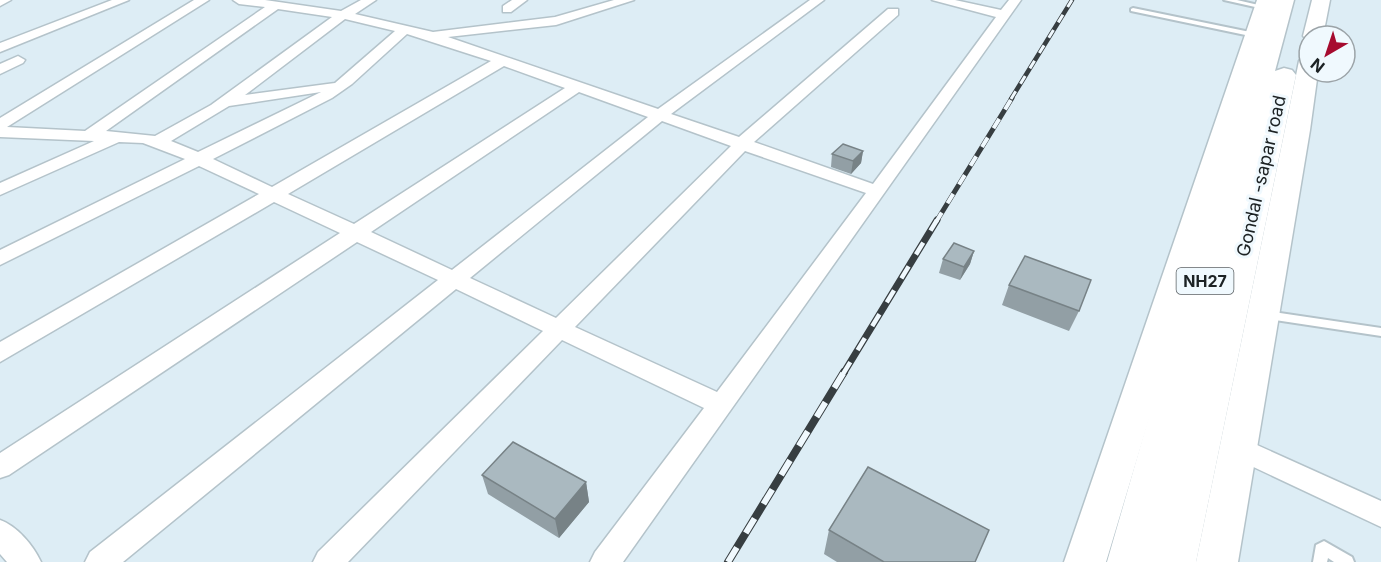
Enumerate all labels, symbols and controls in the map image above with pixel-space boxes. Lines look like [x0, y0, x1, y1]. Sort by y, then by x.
north arrow [1297, 24, 1357, 84]
text: N [1307, 54, 1329, 77]
street label: Gondal -sapar road [1232, 93, 1290, 259]
road number: NH27 [1176, 268, 1234, 294]

